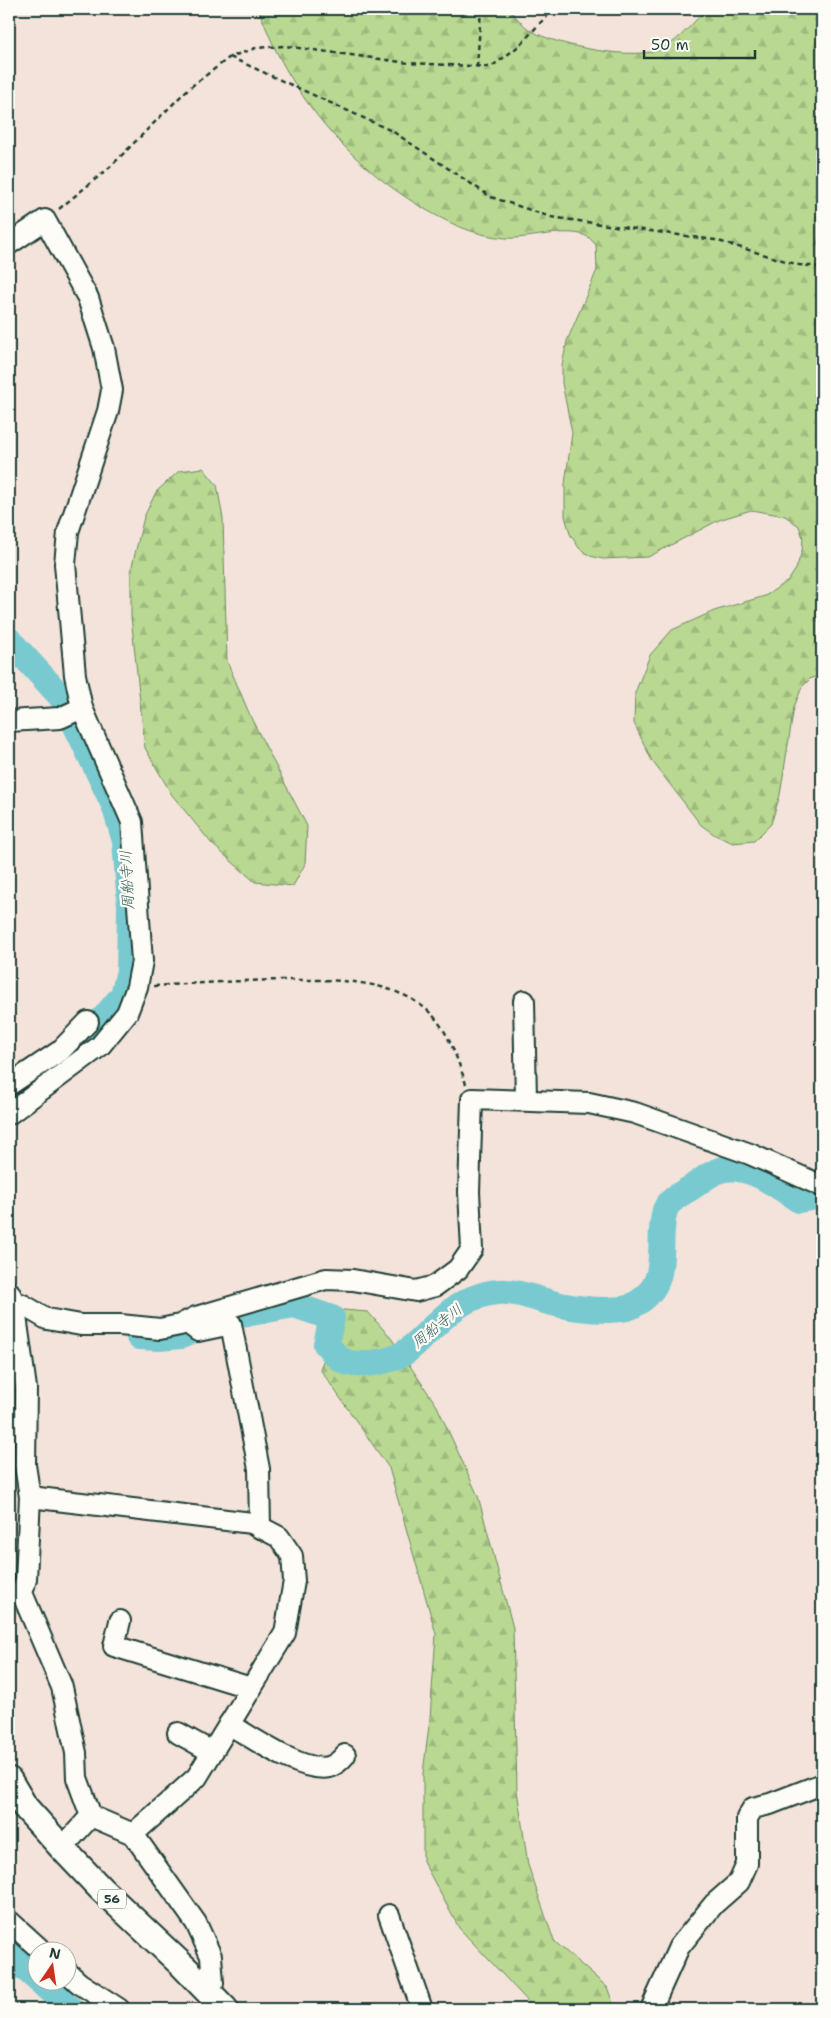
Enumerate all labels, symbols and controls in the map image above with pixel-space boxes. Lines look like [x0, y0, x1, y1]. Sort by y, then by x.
scale bar [644, 28, 755, 60]
text: 50 m [651, 35, 689, 55]
water label: 周船寺川 [115, 850, 139, 910]
water label: 周船寺川 [407, 1299, 467, 1353]
road number: 56 [98, 1890, 126, 1908]
north arrow [28, 1940, 78, 1990]
text: N [47, 1943, 62, 1963]

